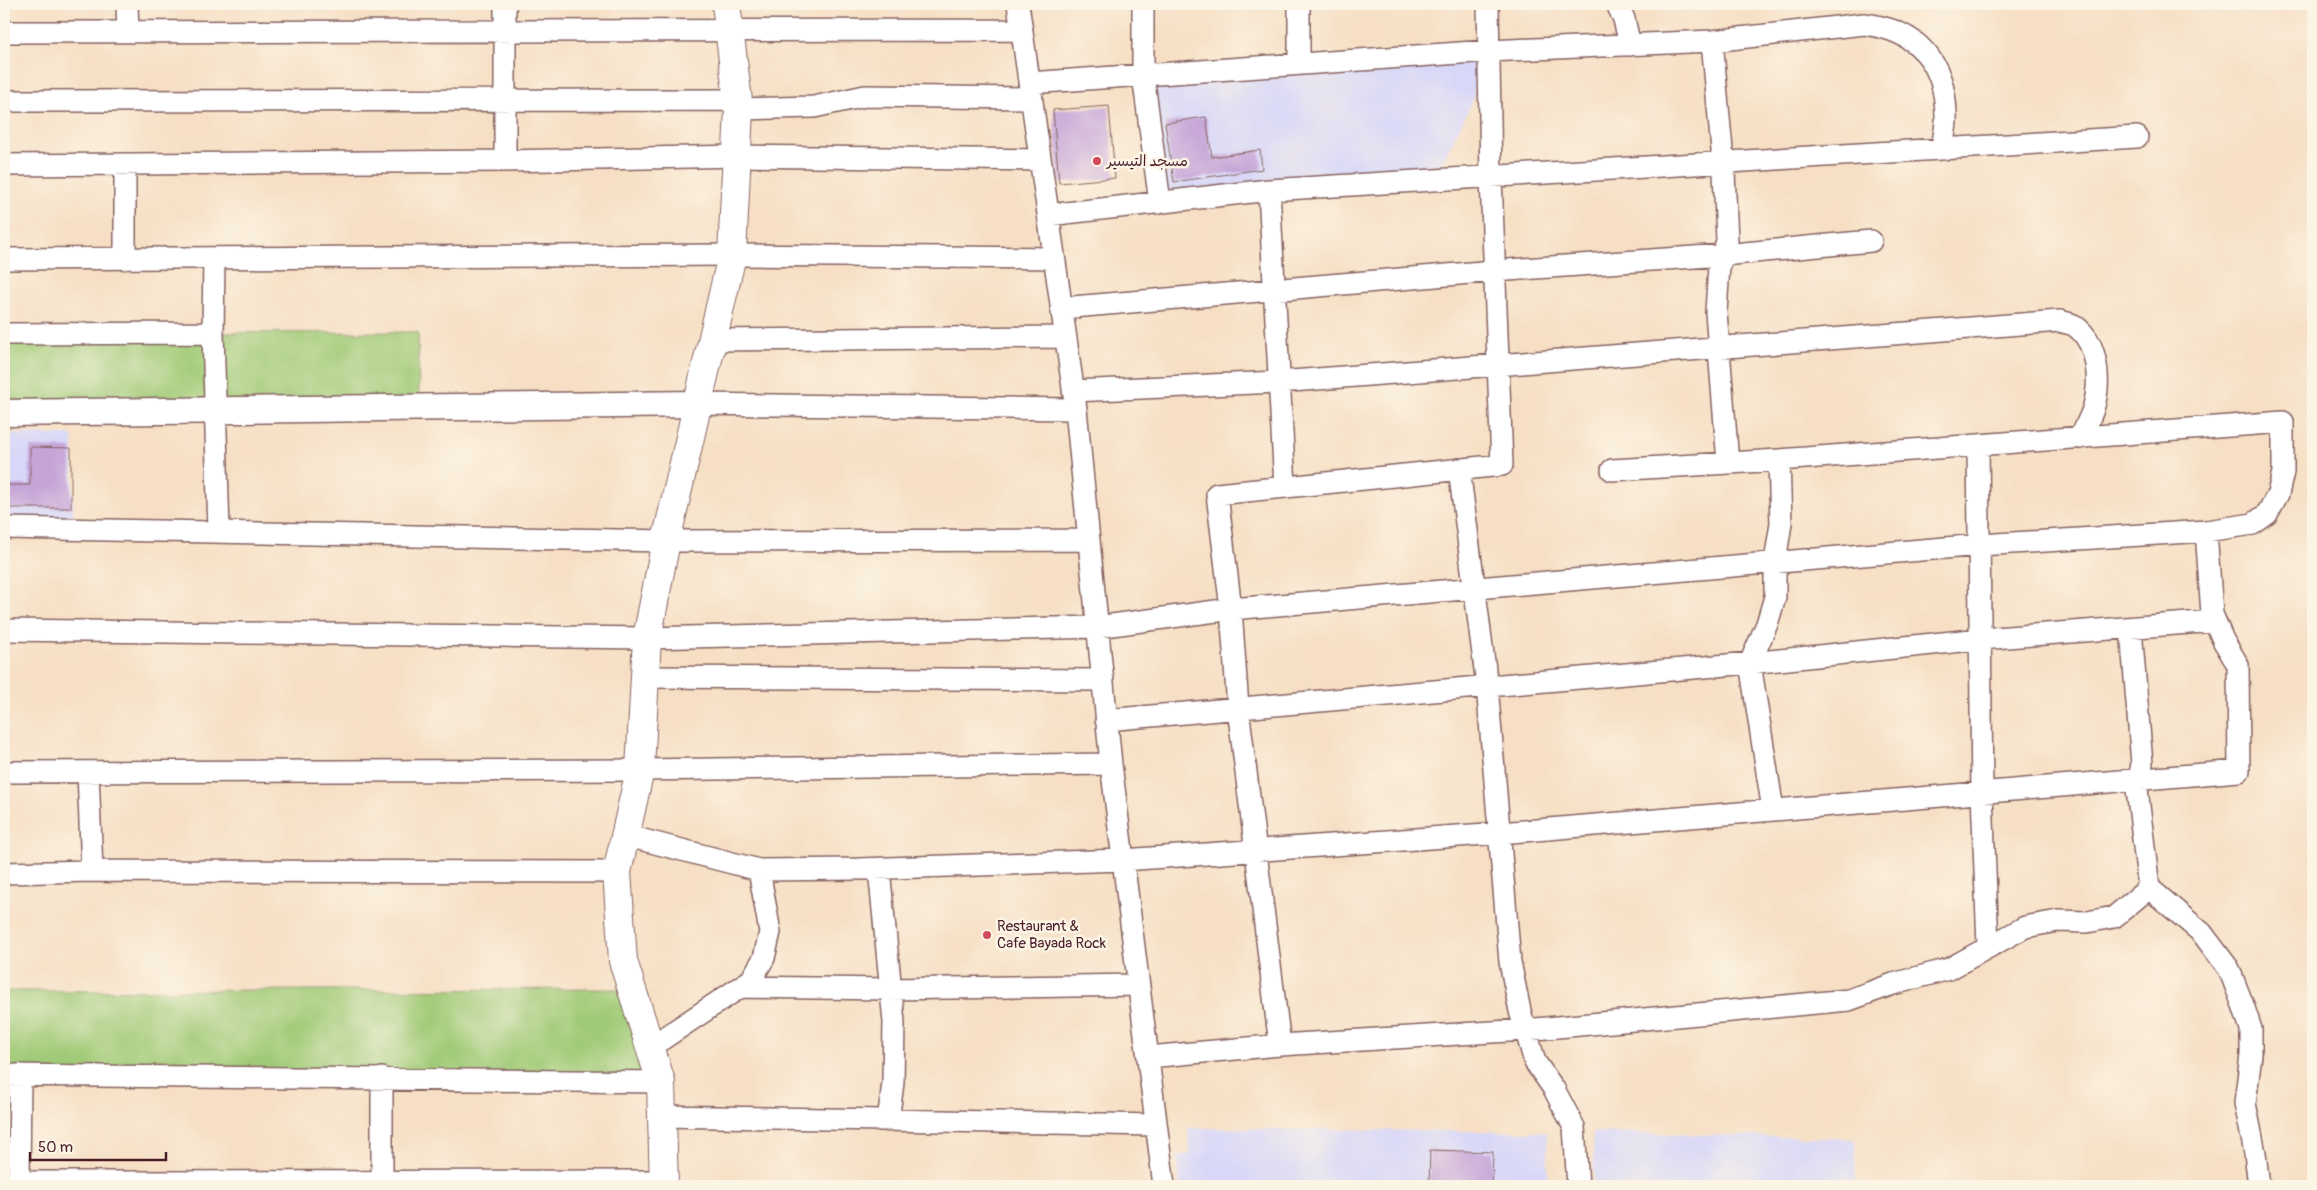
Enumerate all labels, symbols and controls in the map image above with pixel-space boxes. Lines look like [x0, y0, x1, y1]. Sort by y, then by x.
place label: مسجد التيسير [1105, 152, 1188, 171]
marker: مسجد التيسير [1091, 155, 1103, 167]
place label: Restaurant & Cafe Bayada Rock [997, 917, 1107, 953]
marker: Restaurant & Cafe Bayada Rock [981, 929, 993, 941]
scale bar [30, 1130, 166, 1162]
text: 50 m [38, 1138, 73, 1157]

